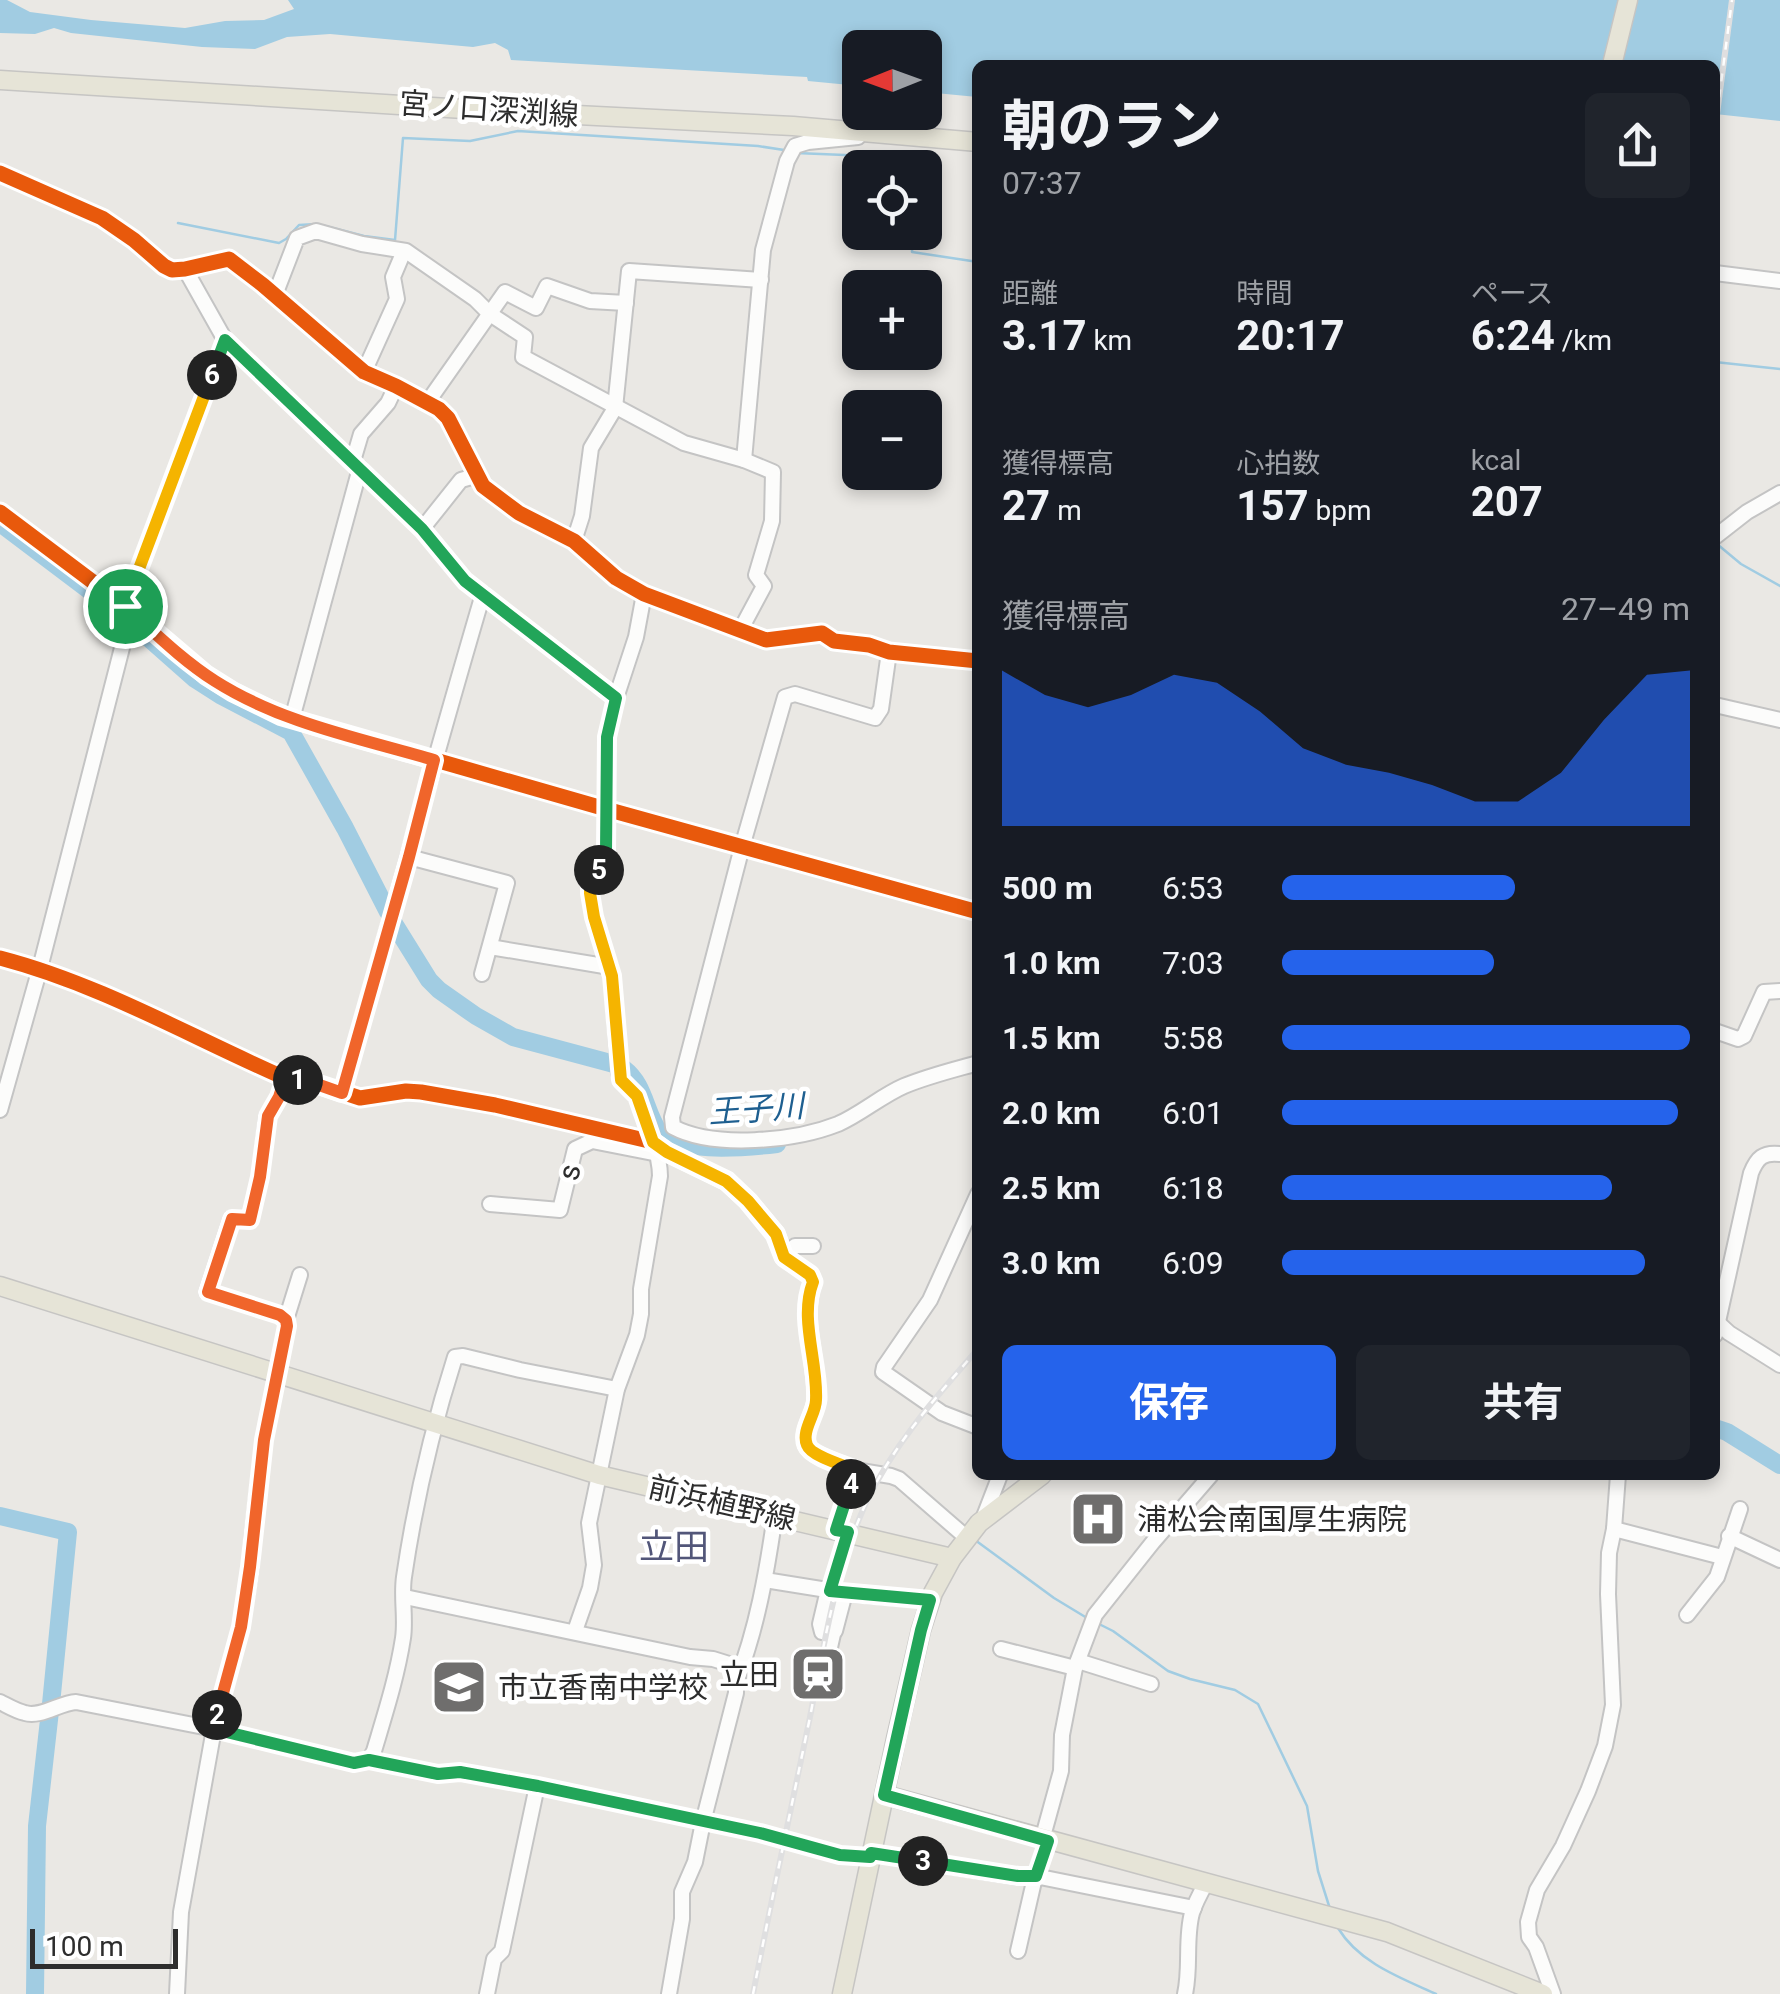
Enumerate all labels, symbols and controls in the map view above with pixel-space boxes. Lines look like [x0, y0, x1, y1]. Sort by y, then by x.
north arrow [842, 30, 942, 130]
map controls [842, 30, 942, 490]
street label: 宮ノ口深渕線 [398, 85, 580, 133]
button: share [1585, 93, 1690, 198]
text: 朝のラン [1002, 94, 1222, 158]
button: locate [842, 150, 942, 250]
text: 07:37 [1002, 164, 1082, 202]
button: + [842, 270, 942, 370]
text: 距離 [1002, 277, 1058, 310]
text: 時間 [1236, 277, 1292, 310]
text: ペース [1471, 277, 1553, 310]
text: 3.17 [1002, 311, 1086, 360]
text: 20:17 [1236, 311, 1345, 360]
text: 6:24 [1471, 311, 1555, 360]
text: km [1086, 324, 1132, 357]
text: /km [1555, 324, 1612, 357]
pin: 6 [187, 350, 237, 400]
text: 6 [204, 358, 220, 391]
button: − [842, 390, 942, 490]
text: kcal [1471, 444, 1521, 477]
text: 獲得標高 [1002, 447, 1114, 480]
text: 心拍数 [1236, 447, 1320, 480]
text: 207 [1471, 477, 1543, 526]
text: 27 [1002, 481, 1050, 530]
text: 157 [1236, 481, 1309, 530]
text: m [1050, 494, 1082, 527]
text: bpm [1309, 494, 1372, 527]
pin [83, 564, 168, 649]
icon: arrive [98, 579, 153, 634]
text: 27–49 m [1561, 590, 1690, 628]
text: 獲得標高 [1002, 597, 1130, 635]
pin: 5 [574, 845, 624, 895]
text: 5 [591, 853, 607, 886]
text: 500 m [1002, 869, 1093, 907]
text: 6:53 [1162, 869, 1224, 907]
text: 1.0 km [1002, 944, 1101, 982]
text: 7:03 [1162, 944, 1224, 982]
text: 1.5 km [1002, 1019, 1101, 1057]
text: 5:58 [1162, 1019, 1224, 1057]
pin: 1 [273, 1055, 323, 1105]
text: 1 [290, 1063, 306, 1096]
water label: 王子川 [707, 1086, 808, 1131]
text: 2.0 km [1002, 1094, 1101, 1132]
text: 6:01 [1162, 1094, 1224, 1132]
street label: s [550, 1161, 588, 1183]
text: 2.5 km [1002, 1169, 1101, 1207]
text: 6:18 [1162, 1169, 1224, 1207]
text: 3.0 km [1002, 1244, 1101, 1282]
text: 6:09 [1162, 1244, 1224, 1282]
button: 保存 [1002, 1345, 1336, 1460]
button: 共有 [1356, 1345, 1690, 1460]
pin: 4 [826, 1459, 876, 1509]
text: 4 [843, 1467, 859, 1500]
street label: 前浜植野線 [645, 1469, 799, 1537]
hospital icon: 浦松会南国厚生病院 [1068, 1489, 1128, 1549]
place label: 浦松会南国厚生病院 [1137, 1502, 1407, 1537]
district label: 立田 [639, 1527, 709, 1568]
station icon: 立田 [788, 1644, 848, 1704]
school or university icon: 市立香南中学校 [429, 1657, 489, 1717]
place label: 立田 [719, 1657, 779, 1692]
place label: 市立香南中学校 [498, 1670, 708, 1705]
pin: 2 [192, 1690, 242, 1740]
text: 2 [209, 1698, 225, 1731]
pin: 3 [898, 1836, 948, 1886]
text: 3 [915, 1844, 931, 1877]
scale bar [30, 1924, 178, 1968]
text: 100 m [45, 1930, 124, 1963]

